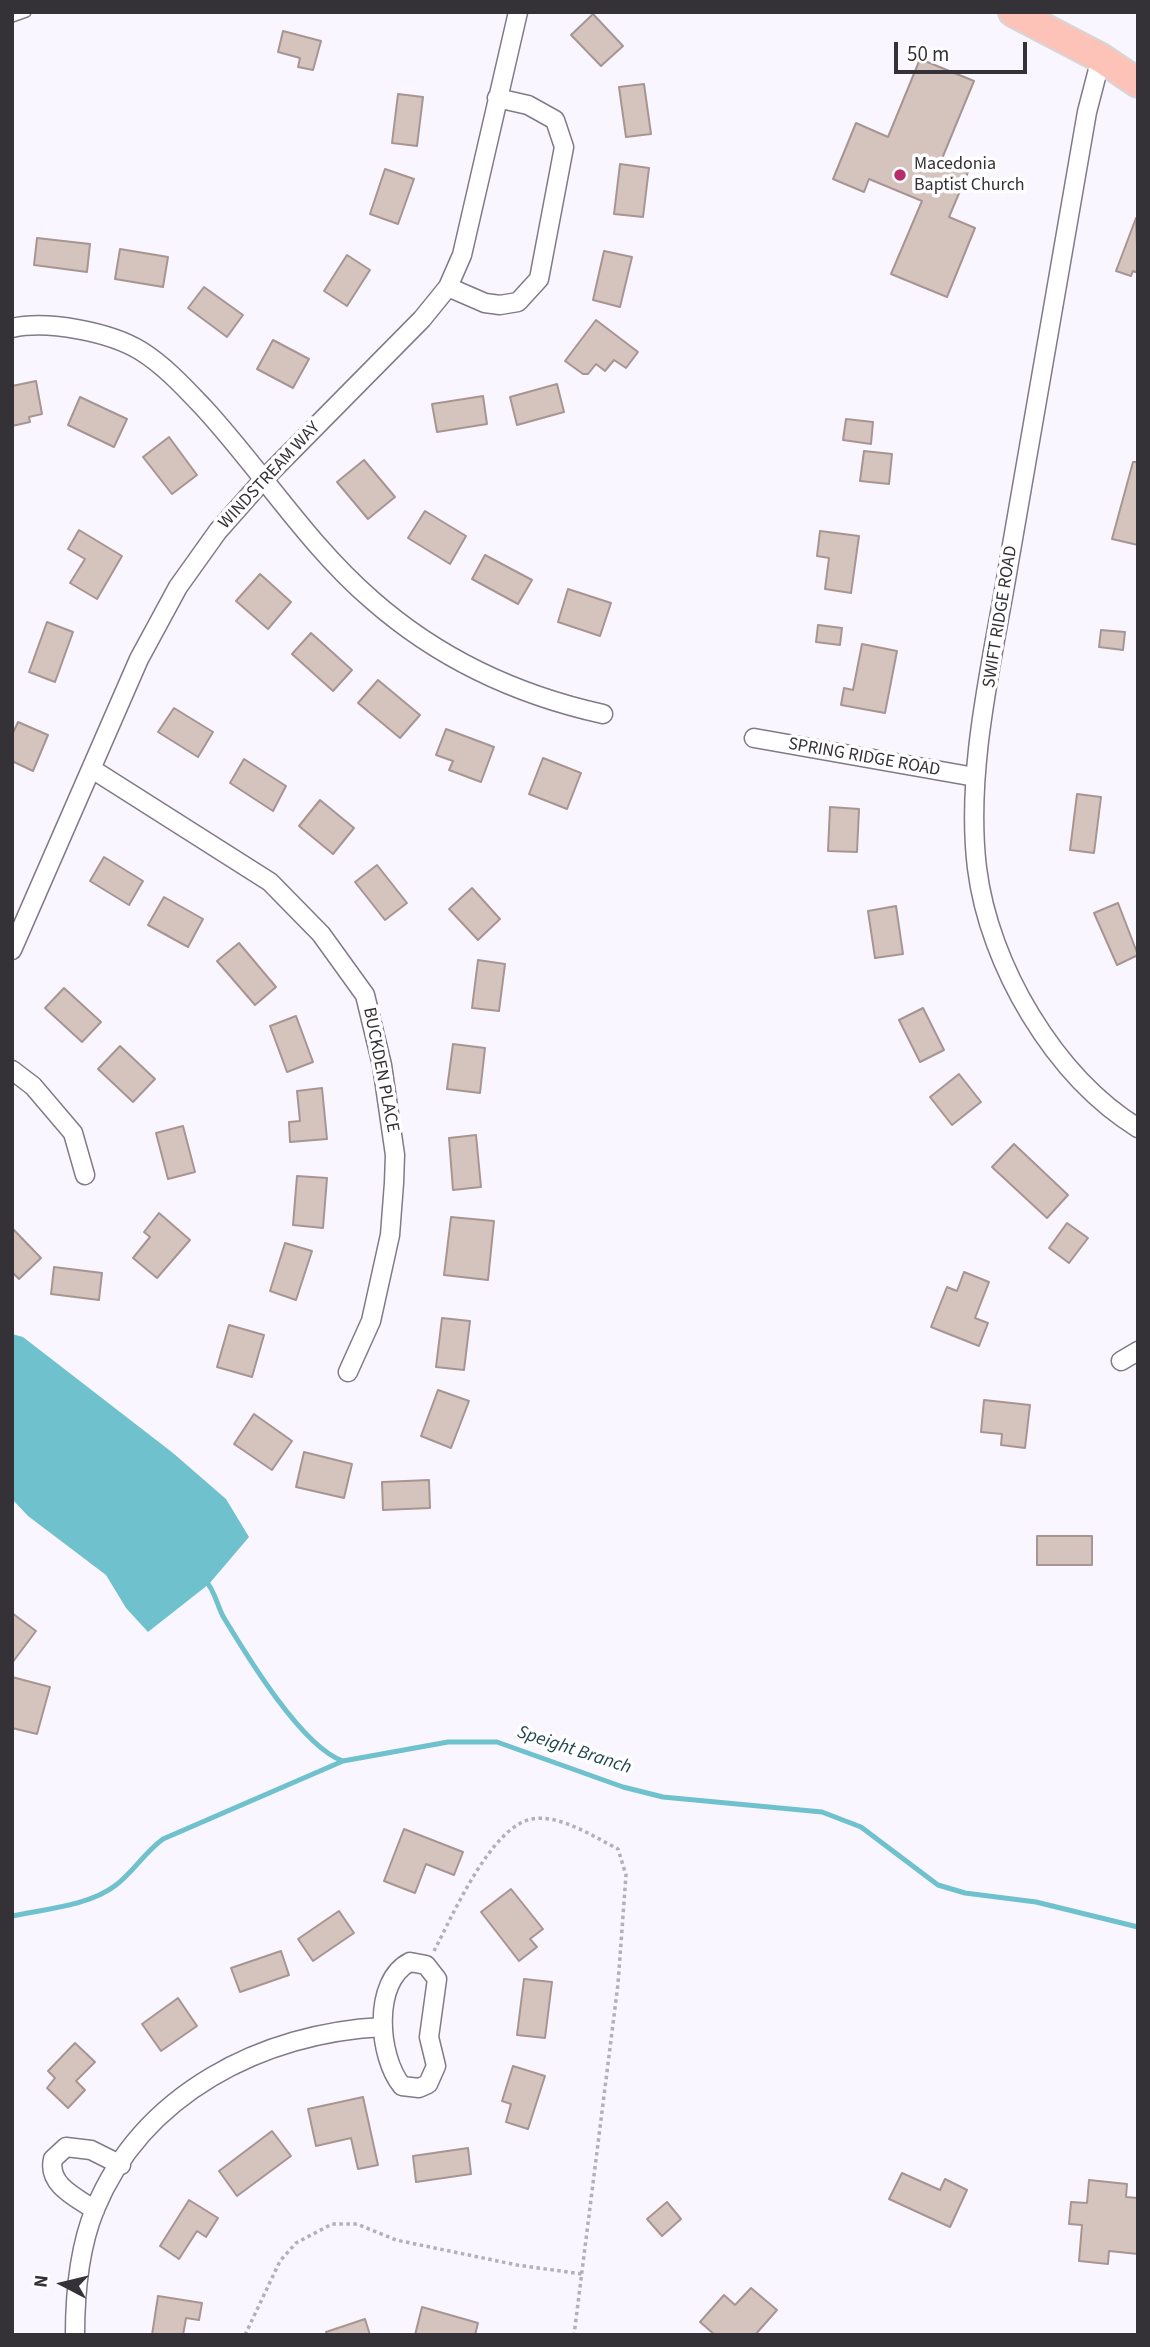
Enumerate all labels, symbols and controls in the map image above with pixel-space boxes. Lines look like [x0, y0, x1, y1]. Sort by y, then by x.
scale bar [898, 28, 1031, 72]
text: 50 m [907, 39, 949, 69]
place label: Macedonia Baptist Church [914, 154, 1025, 196]
marker: Macedonia Baptist Church [892, 167, 908, 183]
street label: WINDSTREAM WAY [215, 418, 325, 534]
street label: SWIFT RIDGE ROAD [979, 544, 1023, 690]
street label: SPRING RIDGE ROAD [786, 734, 942, 782]
street label: BUCKDEN PLACE [357, 1006, 403, 1134]
water label: Speight Branch [514, 1722, 634, 1780]
north arrow [28, 2249, 98, 2319]
text: N [27, 2273, 56, 2289]

